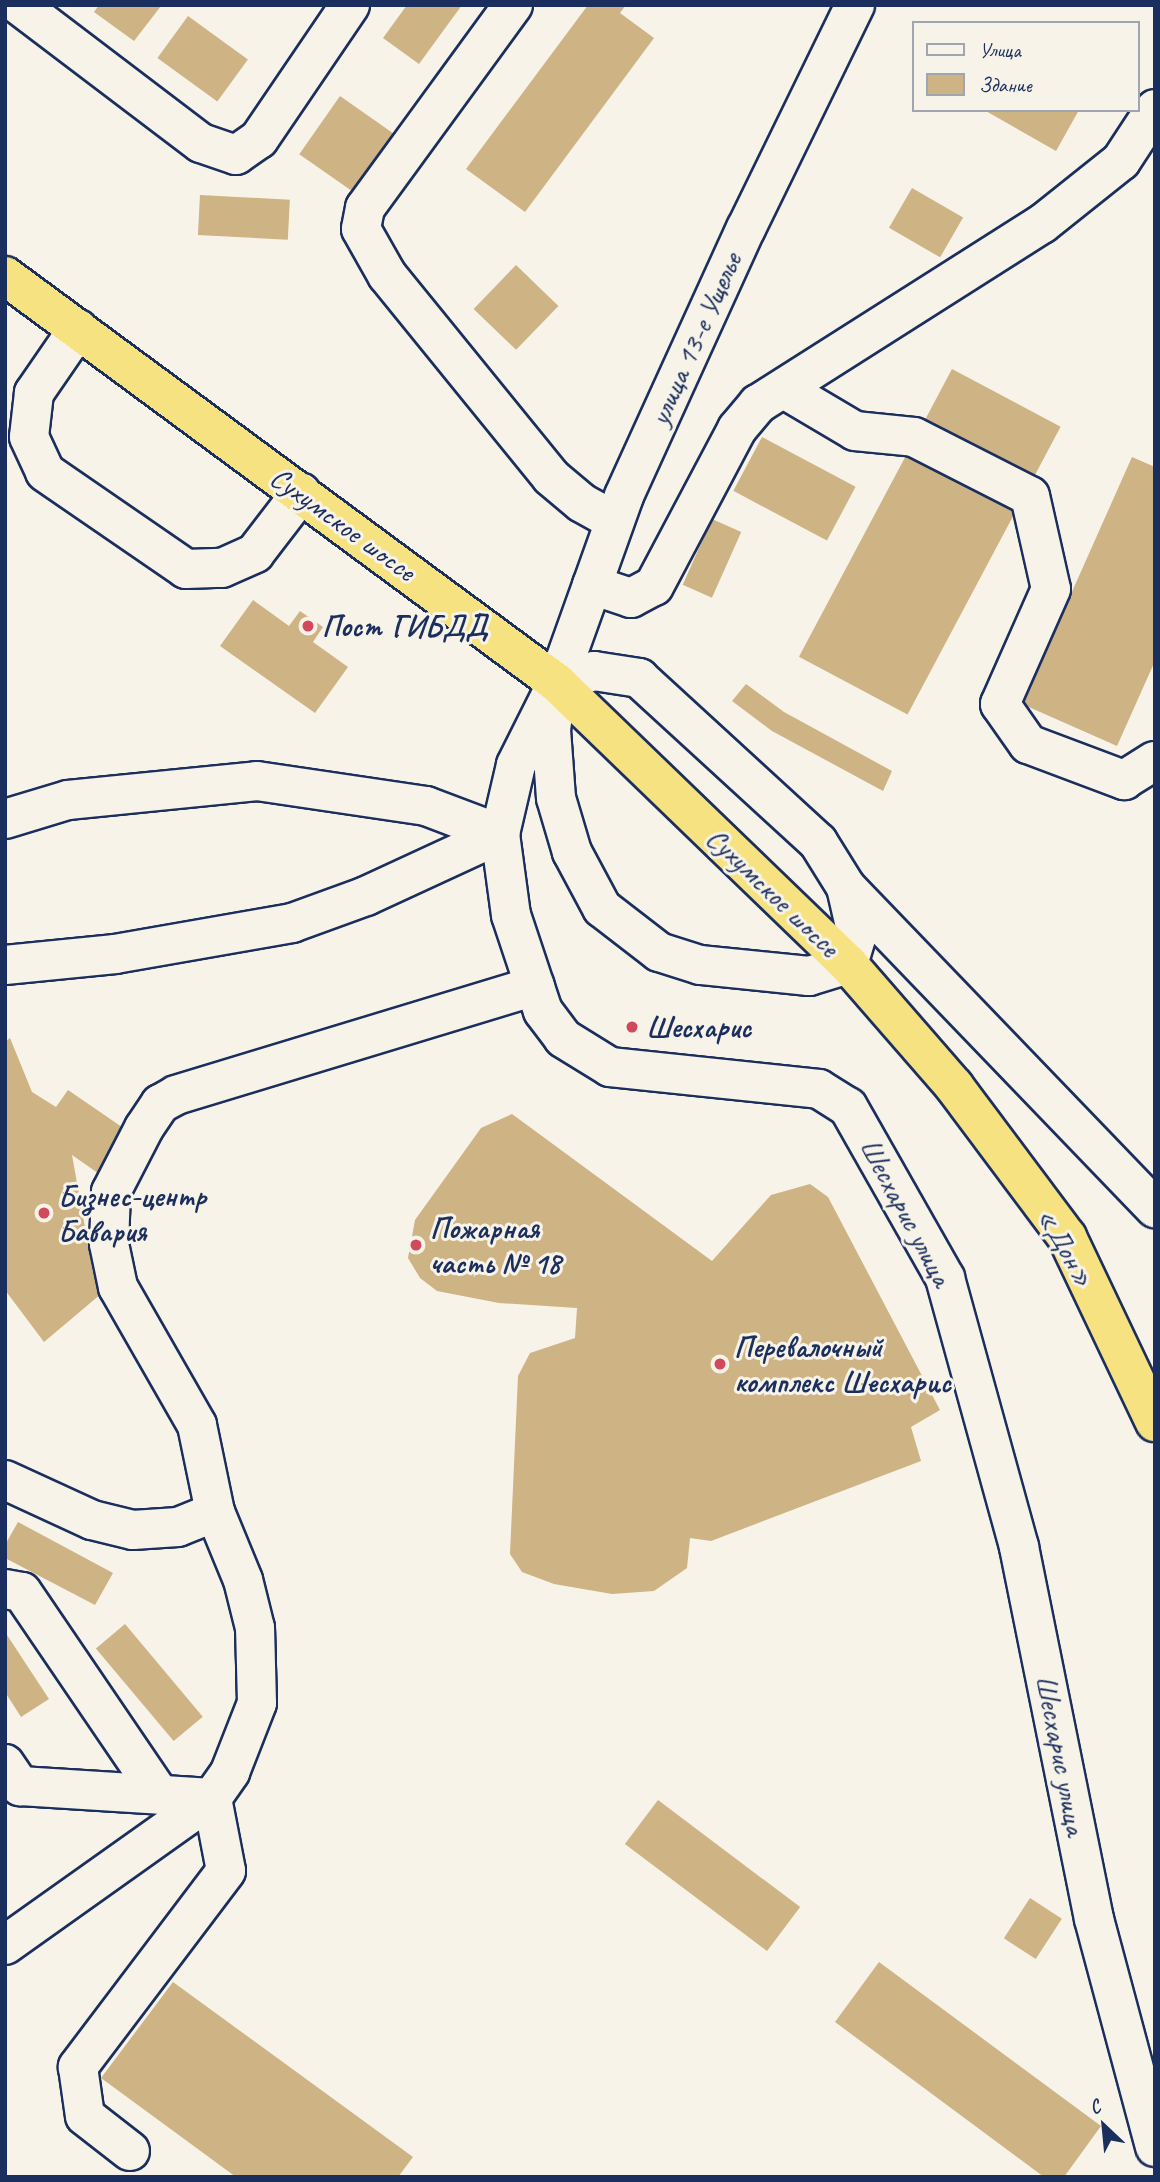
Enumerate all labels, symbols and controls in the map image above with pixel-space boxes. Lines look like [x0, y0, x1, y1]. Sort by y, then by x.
legend [912, 21, 1139, 112]
text: Улица [979, 37, 1021, 63]
text: Здание [979, 72, 1032, 98]
street label: улица 13-е Ущелье [641, 247, 749, 431]
street label: Сухумское шоссе [263, 459, 423, 589]
place label: Пост ГИБДД [322, 608, 486, 644]
marker: Пост ГИБДД [300, 618, 316, 634]
street label: Сухумское шоссе [698, 819, 848, 965]
place label: Шесхарис [646, 1009, 751, 1045]
marker: Шесхарис [624, 1019, 640, 1035]
street label: Шесхарис улица [852, 1131, 960, 1293]
place label: Бизнес-центр Бавария [58, 1178, 206, 1248]
street label: «Дон» [1029, 1201, 1103, 1293]
marker: Бизнес-центр Бавария [36, 1205, 52, 1221]
place label: Пожарная часть № 18 [430, 1210, 560, 1280]
marker: Пожарная часть № 18 [408, 1237, 424, 1253]
place label: Перевалочный комплекс Шесхарис [734, 1329, 946, 1400]
marker: Перевалочный комплекс Шесхарис [712, 1356, 728, 1372]
street label: Шесхарис улица [1028, 1671, 1094, 1839]
north arrow [1069, 2091, 1139, 2161]
text: С [1085, 2094, 1104, 2120]

